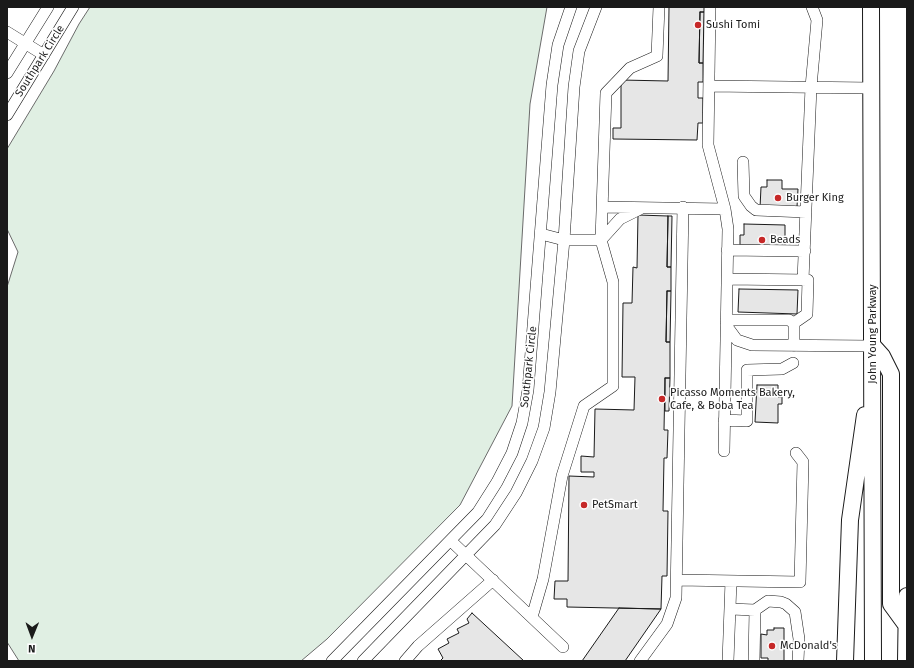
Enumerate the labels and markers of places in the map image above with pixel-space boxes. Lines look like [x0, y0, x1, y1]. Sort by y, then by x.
place label: Sushi Tomi [706, 18, 760, 32]
marker: Sushi Tomi [693, 20, 703, 30]
place label: Burger King [786, 191, 844, 205]
marker: Burger King [773, 193, 783, 203]
place label: Beads [770, 233, 800, 247]
marker: Beads [757, 235, 767, 245]
place label: Picasso Moments Bakery, Cafe, & Boba Tea [670, 386, 795, 412]
marker: Picasso Moments Bakery, Cafe, & Boba Tea [657, 394, 667, 404]
place label: PetSmart [592, 498, 638, 512]
marker: PetSmart [579, 500, 589, 510]
place label: McDonald's [780, 639, 837, 653]
marker: McDonald's [767, 641, 777, 651]

